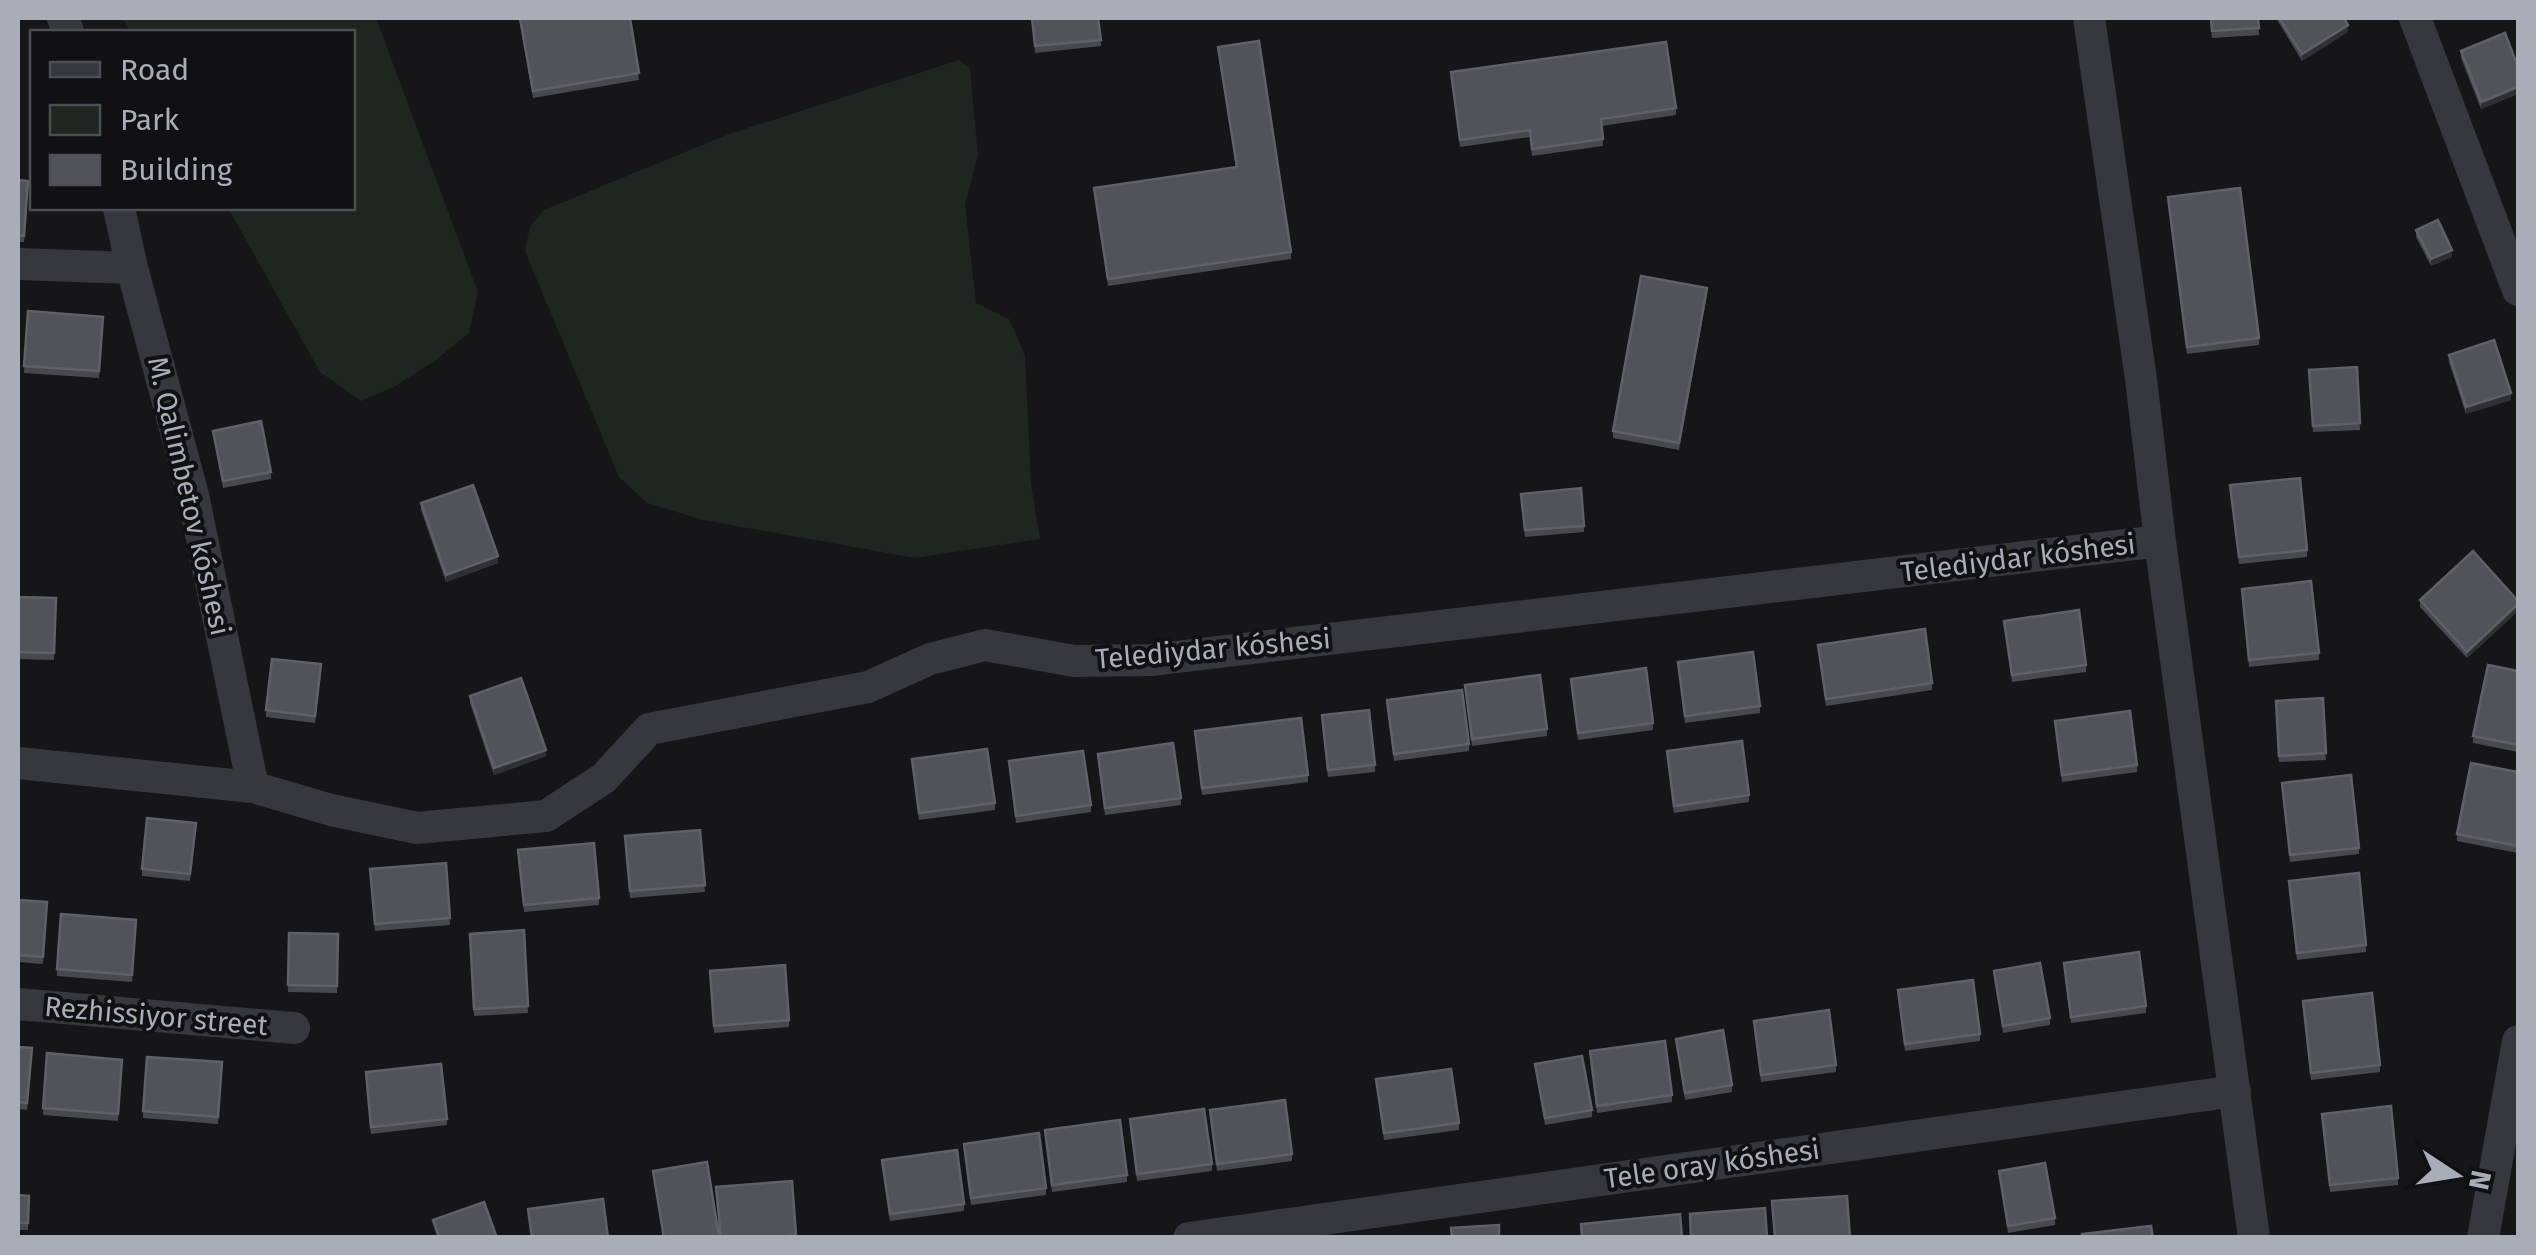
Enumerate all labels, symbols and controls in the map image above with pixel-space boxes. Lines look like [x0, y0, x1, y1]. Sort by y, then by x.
legend [30, 30, 355, 210]
text: Road [120, 52, 189, 88]
text: Park [120, 102, 180, 138]
text: Building [120, 152, 233, 188]
street label: M. Qalimbetov kóshesi [141, 353, 237, 639]
street label: Telediydar kóshesi [1899, 527, 2137, 589]
street label: Telediydar kóshesi [1094, 622, 1332, 676]
street label: Rezhissiyor street [43, 990, 270, 1042]
north arrow [2406, 1125, 2506, 1225]
street label: Tele oray kóshesi [1602, 1133, 1822, 1195]
text: N [2462, 1168, 2498, 1193]

